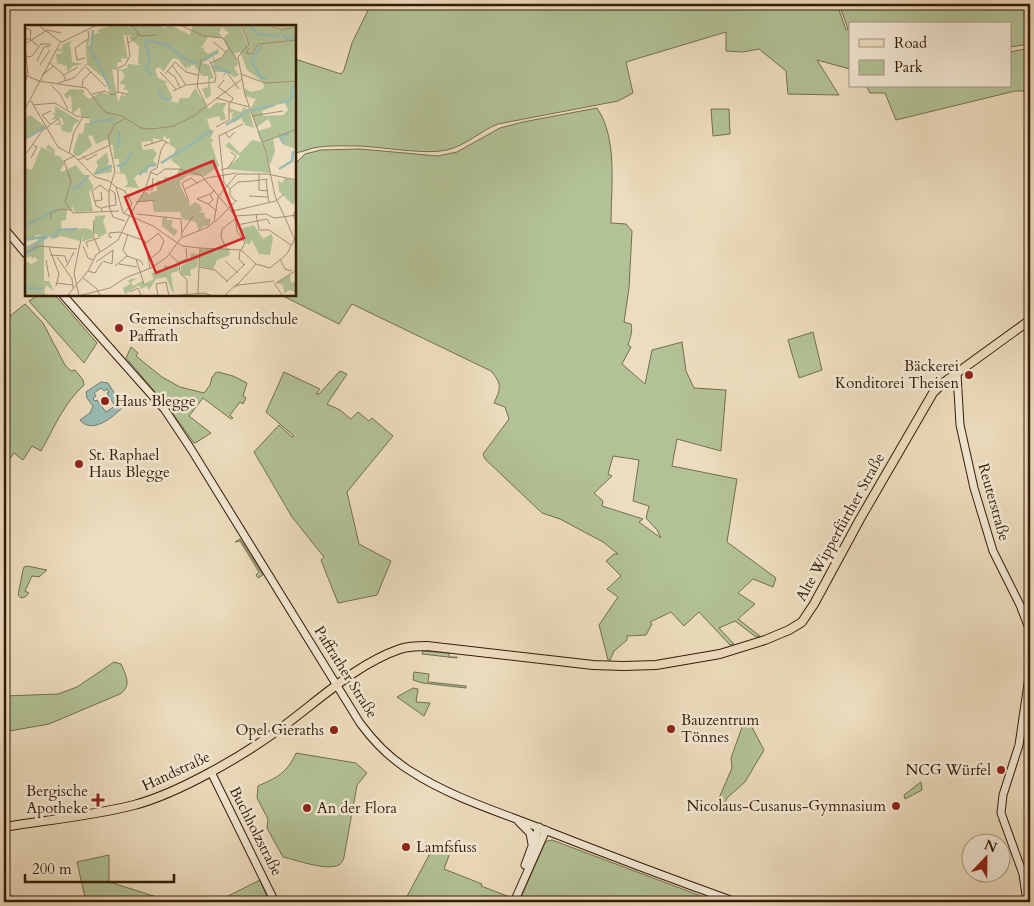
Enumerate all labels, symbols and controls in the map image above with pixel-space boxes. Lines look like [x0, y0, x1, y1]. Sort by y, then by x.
legend [849, 22, 1012, 88]
inset map [25, 25, 296, 296]
text: Road [894, 33, 927, 53]
text: Park [894, 57, 923, 77]
place label: Gemeinschaftsgrundschule Paffrath [129, 309, 299, 346]
marker: Gemeinschaftsgrundschule Paffrath [113, 322, 125, 334]
place label: Bäckerei Konditorei Theisen [835, 356, 959, 393]
marker: Bäckerei Konditorei Theisen [963, 369, 975, 381]
place label: Haus Blegge [115, 391, 196, 411]
marker: Haus Blegge [99, 395, 111, 407]
place label: St. Raphael Haus Blegge [89, 445, 170, 482]
street label: Alte Wipperfürther Straße [791, 449, 889, 605]
marker: St. Raphael Haus Blegge [73, 458, 85, 470]
street label: Reuterstraße [973, 461, 1015, 543]
street label: Paffrather Straße [310, 622, 383, 722]
place label: Bauzentrum Tönnes [681, 710, 759, 747]
place label: Opel Gieraths [236, 720, 324, 740]
marker: Bauzentrum Tönnes [665, 723, 677, 735]
marker: Opel Gieraths [328, 724, 340, 736]
street label: Handstraße [139, 746, 213, 795]
place label: NCG Würfel [905, 760, 991, 780]
marker: NCG Würfel [995, 764, 1007, 776]
place label: Bergische Apotheke [26, 781, 88, 818]
street label: Buchholzstraße [225, 783, 287, 879]
marker: Bergische Apotheke [92, 794, 104, 806]
place label: Nicolaus-Cusanus-Gymnasium [686, 796, 886, 816]
place label: An der Flora [317, 798, 397, 818]
marker: Nicolaus-Cusanus-Gymnasium [890, 800, 902, 812]
marker: An der Flora [301, 802, 313, 814]
north arrow [962, 834, 1012, 884]
text: N [981, 835, 1000, 857]
place label: Lamfsfuss [416, 837, 477, 857]
marker: Lamfsfuss [400, 841, 412, 853]
scale bar [25, 851, 174, 883]
text: 200 m [32, 859, 72, 879]

